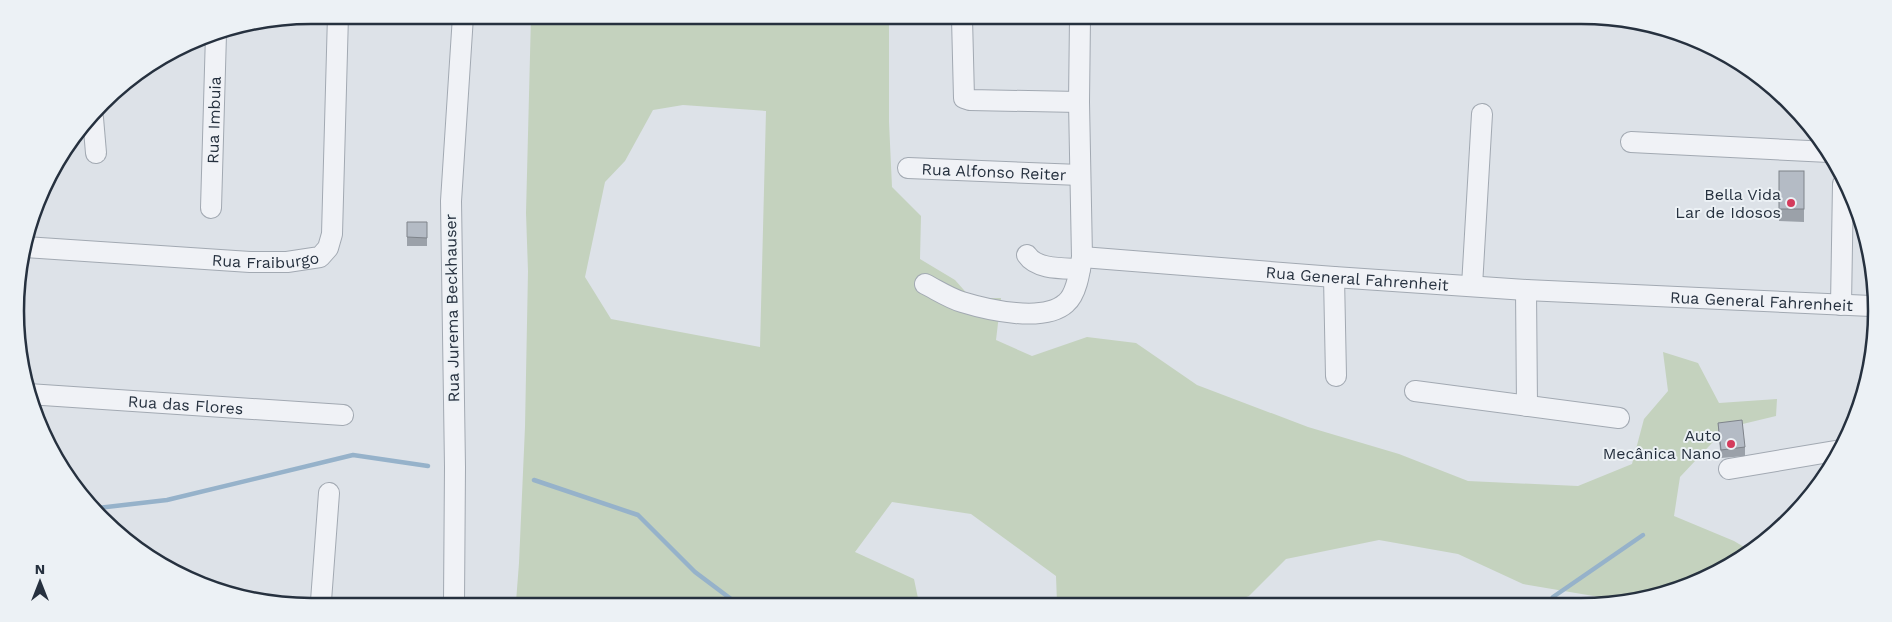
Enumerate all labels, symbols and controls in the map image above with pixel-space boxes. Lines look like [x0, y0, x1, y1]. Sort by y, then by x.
street label: Rua Imbuia [203, 76, 224, 164]
street label: Rua Alfonso Reiter [921, 159, 1067, 184]
place label: Bella Vida Lar de Idosos [1675, 185, 1781, 222]
marker: Bella Vida Lar de Idosos [1785, 197, 1797, 209]
street label: Rua Jurema Beckhauser [441, 213, 463, 402]
street label: Rua Fraiburgo [211, 248, 320, 272]
street label: Rua General Fahrenheit [1265, 262, 1449, 294]
street label: Rua General Fahrenheit [1670, 287, 1854, 315]
street label: Rua das Flores [127, 391, 244, 418]
place label: Auto Mecânica Nano [1603, 426, 1721, 463]
marker: Auto Mecânica Nano [1725, 438, 1737, 450]
north arrow [15, 557, 65, 607]
text: N [35, 561, 45, 577]

